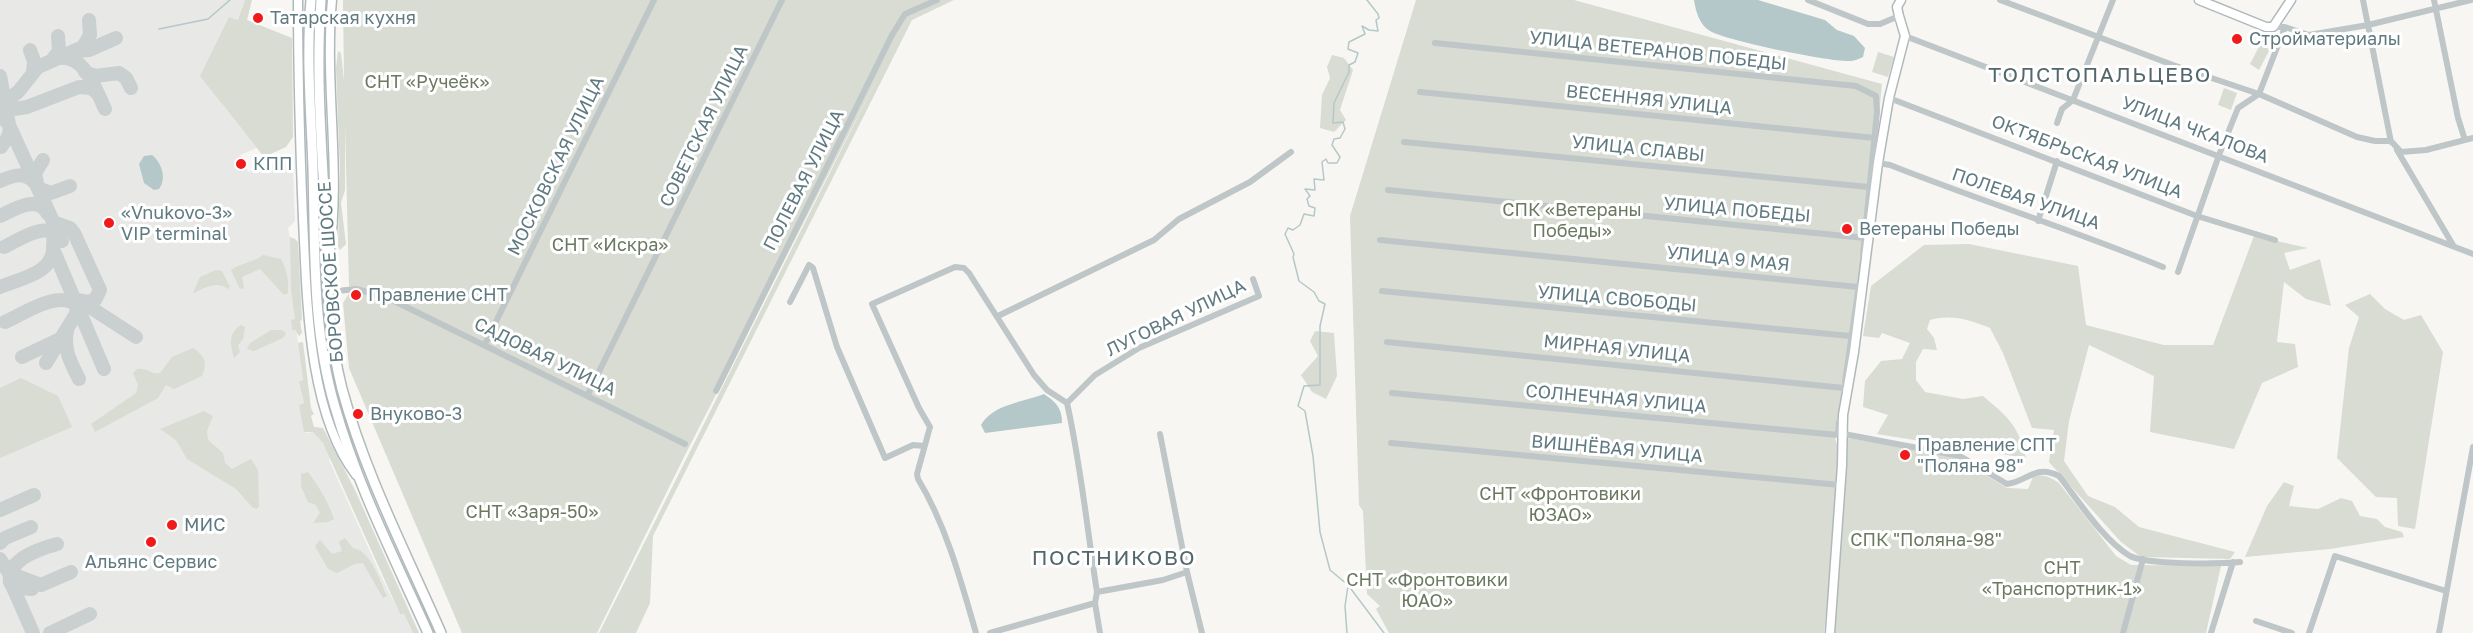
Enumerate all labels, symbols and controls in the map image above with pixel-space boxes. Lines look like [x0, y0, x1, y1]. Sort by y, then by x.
place label: Татарская кухня [270, 7, 416, 29]
marker: Татарская кухня [251, 11, 265, 25]
street label: УЛИЦА ВЕТЕРАНОВ ПОБЕДЫ [1528, 27, 1788, 75]
place label: Стройматериалы [2249, 28, 2401, 50]
marker: Стройматериалы [2230, 32, 2244, 46]
street label: СОВЕТСКАЯ УЛИЦА [655, 41, 753, 211]
district label: ТОЛСТОПАЛЬЦЕВО [1988, 62, 2212, 88]
park label: СНТ «Ручеёк» [364, 71, 490, 93]
street label: МОСКОВСКАЯ УЛИЦА [503, 73, 609, 259]
street label: ВЕСЕННЯЯ УЛИЦА [1565, 81, 1733, 119]
street label: УЛИЦА ЧКАЛОВА [2118, 92, 2272, 168]
street label: ПОЛЕВАЯ УЛИЦА [759, 106, 849, 254]
street label: ОКТЯБРЬСКАЯ УЛИЦА [1988, 111, 2186, 203]
street label: УЛИЦА СЛАВЫ [1570, 131, 1706, 167]
place label: КПП [253, 153, 293, 175]
marker: КПП [234, 157, 248, 171]
street label: ПОЛЕВАЯ УЛИЦА [1949, 164, 2103, 234]
street label: БОРОВСКОЕ ШОССЕ [314, 181, 348, 363]
street label: УЛИЦА ПОБЕДЫ [1663, 193, 1811, 227]
park label: СПК «Ветераны Победы» [1502, 199, 1642, 242]
place label: «Vnukovo-3» VIP terminal [121, 202, 232, 244]
marker: «Vnukovo-3» VIP terminal [102, 216, 116, 230]
place label: Ветераны Победы [1859, 218, 2020, 240]
marker: Ветераны Победы [1840, 222, 1854, 236]
park label: СНТ «Искра» [552, 234, 668, 256]
street label: УЛИЦА 9 МАЯ [1665, 242, 1791, 276]
street label: ЛУГОВАЯ УЛИЦА [1103, 275, 1249, 361]
street label: УЛИЦА СВОБОДЫ [1536, 281, 1698, 317]
place label: Правление СНТ [368, 284, 508, 306]
marker: Правление СНТ [349, 288, 363, 302]
street label: САДОВАЯ УЛИЦА [470, 313, 620, 401]
street label: МИРНАЯ УЛИЦА [1543, 331, 1691, 367]
street label: СОЛНЕЧНАЯ УЛИЦА [1525, 380, 1707, 418]
place label: Внуково-3 [370, 403, 462, 425]
marker: Внуково-3 [351, 407, 365, 421]
street label: ВИШНЁВАЯ УЛИЦА [1530, 431, 1704, 467]
place label: Правление СПТ "Поляна 98" [1917, 434, 2057, 476]
marker: Правление СПТ "Поляна 98" [1898, 448, 1912, 462]
park label: СНТ «Фронтовики ЮЗАО» [1479, 483, 1641, 526]
park label: СНТ «Заря-50» [466, 501, 598, 523]
place label: МИС [184, 514, 225, 536]
marker: МИС [165, 518, 179, 532]
park label: СПК "Поляна-98" [1850, 529, 2002, 551]
marker: Альянс Сервис [144, 535, 158, 549]
district label: ПОСТНИКОВО [1032, 545, 1196, 571]
place label: Альянс Сервис [85, 551, 217, 573]
park label: СНТ «Транспортник-1» [1982, 557, 2142, 600]
park label: СНТ «Фронтовики ЮАО» [1346, 569, 1508, 612]

